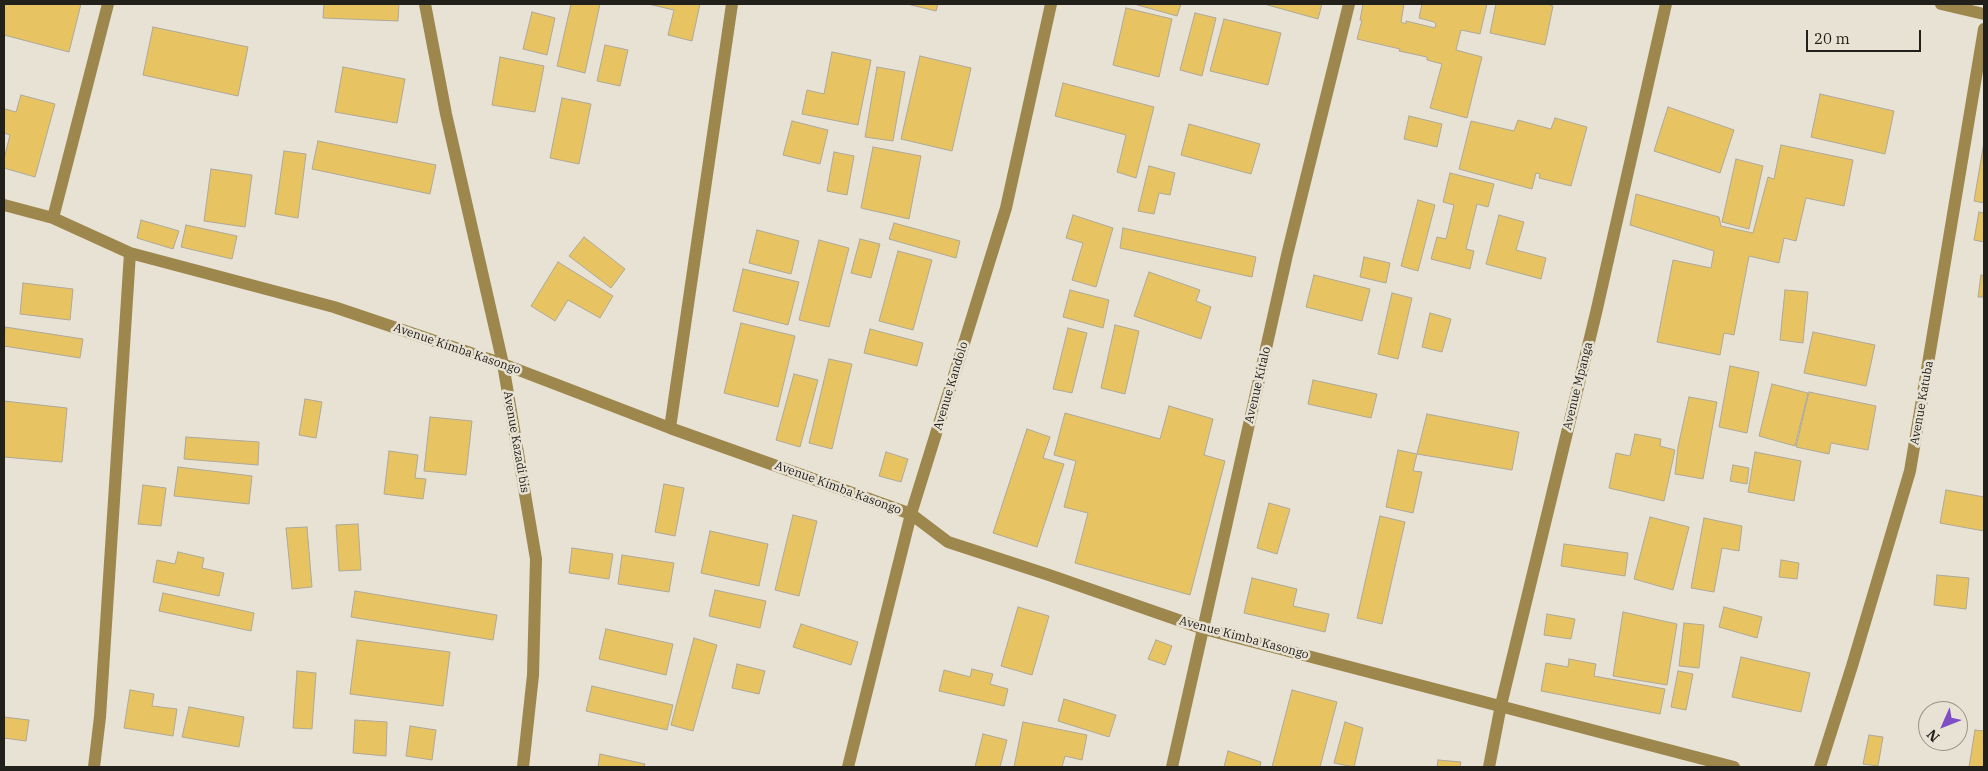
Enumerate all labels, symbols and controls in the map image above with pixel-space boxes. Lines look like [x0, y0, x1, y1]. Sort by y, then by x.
scale bar [1808, 20, 1923, 52]
text: 20 m [1814, 29, 1850, 48]
street label: Avenue Kimba Kasongo [391, 320, 523, 378]
street label: Avenue Kandolo [931, 340, 971, 432]
street label: Avenue Mpanga [1560, 341, 1596, 431]
street label: Avenue Kitalo [1242, 345, 1274, 425]
street label: Avenue Katuba [1908, 360, 1936, 446]
street label: Avenue Kazadi bis [500, 390, 532, 494]
street label: Avenue Kimba Kasongo [773, 458, 903, 518]
street label: Avenue Kimba Kasongo [1178, 614, 1310, 662]
north arrow [1918, 701, 1968, 751]
text: N [1923, 725, 1943, 746]

